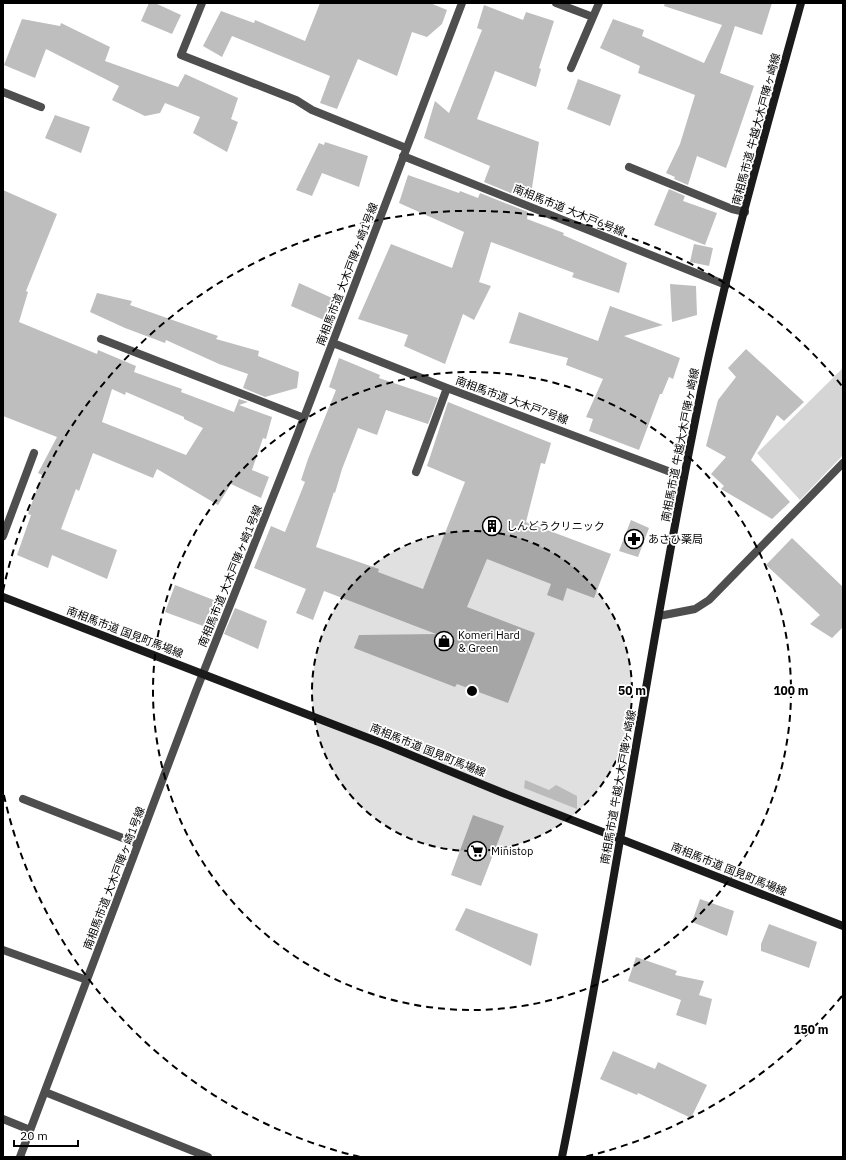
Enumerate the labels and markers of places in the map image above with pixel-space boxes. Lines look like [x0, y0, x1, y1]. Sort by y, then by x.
building icon: しんどうクリニック [481, 515, 503, 537]
place label: しんどうクリニック [506, 519, 605, 533]
pharmacy icon: あさひ薬局 [623, 528, 645, 550]
place label: あさひ薬局 [648, 532, 703, 546]
place label: Komeri Hard & Green [458, 628, 520, 655]
shop icon: Komeri Hard & Green [433, 630, 455, 652]
centre of rings [465, 684, 479, 698]
supermarket icon: Ministop [466, 840, 488, 862]
place label: Ministop [491, 844, 533, 858]

